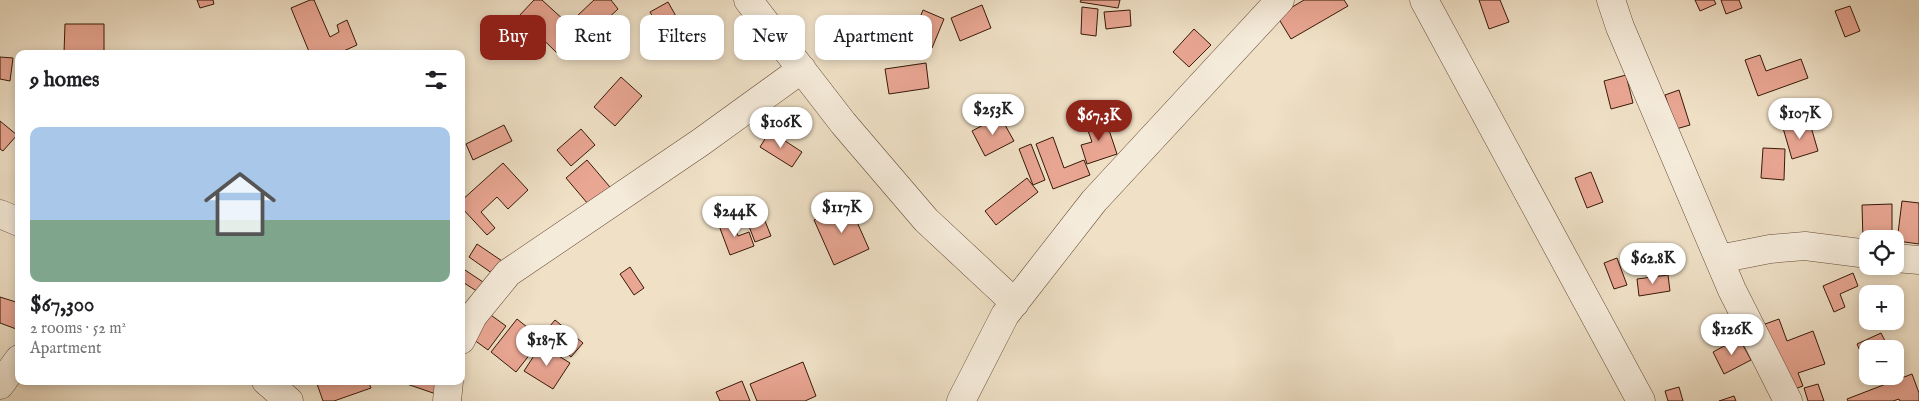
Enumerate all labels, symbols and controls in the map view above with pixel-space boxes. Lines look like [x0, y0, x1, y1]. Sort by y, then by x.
chip: Buy [480, 15, 546, 60]
chip: Rent [556, 15, 630, 60]
chip: Filters [640, 15, 724, 60]
chip: New [734, 15, 805, 60]
chip: Apartment [815, 15, 932, 60]
icon: filters [422, 66, 450, 94]
text: 9 homes [30, 67, 99, 94]
pin: $253K [958, 94, 1028, 136]
pin: $107K [1765, 98, 1835, 140]
text: $253K [973, 100, 1013, 120]
pin: $67.3K [1058, 100, 1140, 142]
text: $107K [1779, 104, 1821, 124]
pin: $106K [746, 106, 816, 149]
text: $67.3K [1077, 106, 1121, 126]
text: $106K [761, 113, 801, 133]
icon: home [195, 159, 285, 249]
pin: $117K [807, 192, 877, 234]
pin: $244K [700, 196, 770, 238]
text: $117K [822, 198, 862, 218]
text: $244K [713, 202, 757, 222]
map controls [1859, 230, 1904, 385]
button: locate [1859, 230, 1904, 275]
pin: $62.8K [1612, 242, 1694, 285]
text: $62.8K [1631, 249, 1675, 269]
button: + [1859, 285, 1904, 330]
text: $67,300 [30, 292, 94, 319]
pin: $126K [1697, 314, 1767, 356]
text: 2 rooms · 52 m² [30, 319, 126, 339]
text: $126K [1712, 320, 1752, 340]
pin: $187K [512, 324, 582, 367]
text: $187K [527, 331, 567, 351]
text: Apartment [30, 339, 101, 359]
button: − [1859, 340, 1904, 385]

